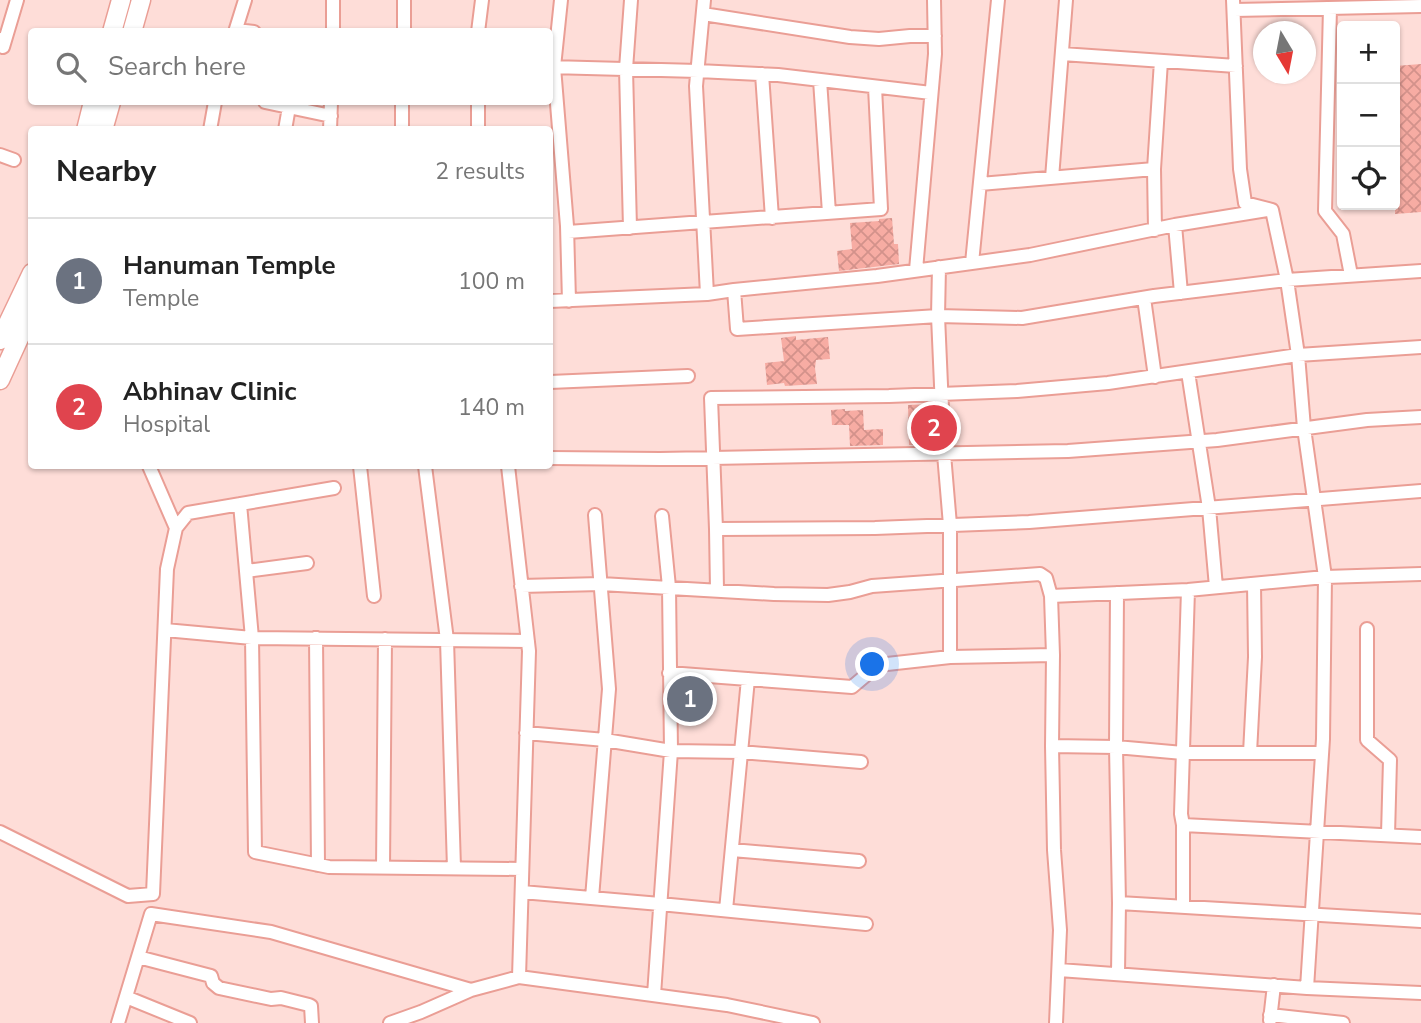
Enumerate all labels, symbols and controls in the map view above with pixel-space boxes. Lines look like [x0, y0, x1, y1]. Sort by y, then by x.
north arrow [1253, 21, 1316, 84]
map controls [1337, 21, 1400, 210]
button: + [1337, 21, 1400, 84]
search box [28, 28, 553, 105]
icon: search [52, 48, 90, 86]
text: Search here [108, 49, 246, 84]
button: − [1337, 84, 1400, 147]
button: locate [1337, 147, 1400, 210]
text: Nearby [56, 151, 156, 192]
text: 2 results [435, 156, 525, 187]
text: Hanuman Temple [123, 248, 336, 283]
text: 1 [72, 266, 86, 297]
text: 100 m [458, 266, 525, 297]
text: Temple [123, 283, 199, 314]
text: Abhinav Clinic [123, 374, 297, 409]
text: 2 [72, 392, 86, 423]
text: 140 m [458, 392, 525, 423]
pin: 2 [911, 402, 957, 454]
text: Hospital [123, 409, 210, 440]
your location [855, 647, 889, 681]
pin: 1 [667, 673, 713, 725]

